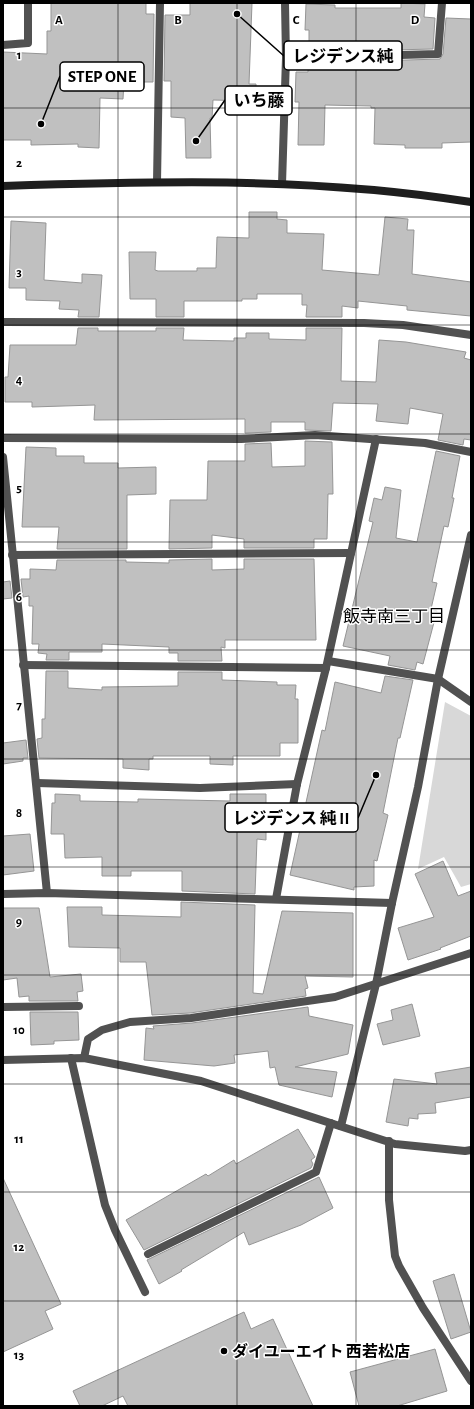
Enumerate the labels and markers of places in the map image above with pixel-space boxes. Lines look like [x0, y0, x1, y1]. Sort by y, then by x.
callout: レジデンス純 [284, 41, 402, 70]
callout: STEP ONE [60, 62, 144, 91]
callout: いち藤 [225, 86, 292, 115]
callout: レジデンス 純 II [225, 803, 358, 832]
place label: ダイユーエイト 西若松店 [232, 1343, 410, 1360]
marker: ダイユーエイト 西若松店 [219, 1346, 229, 1356]

